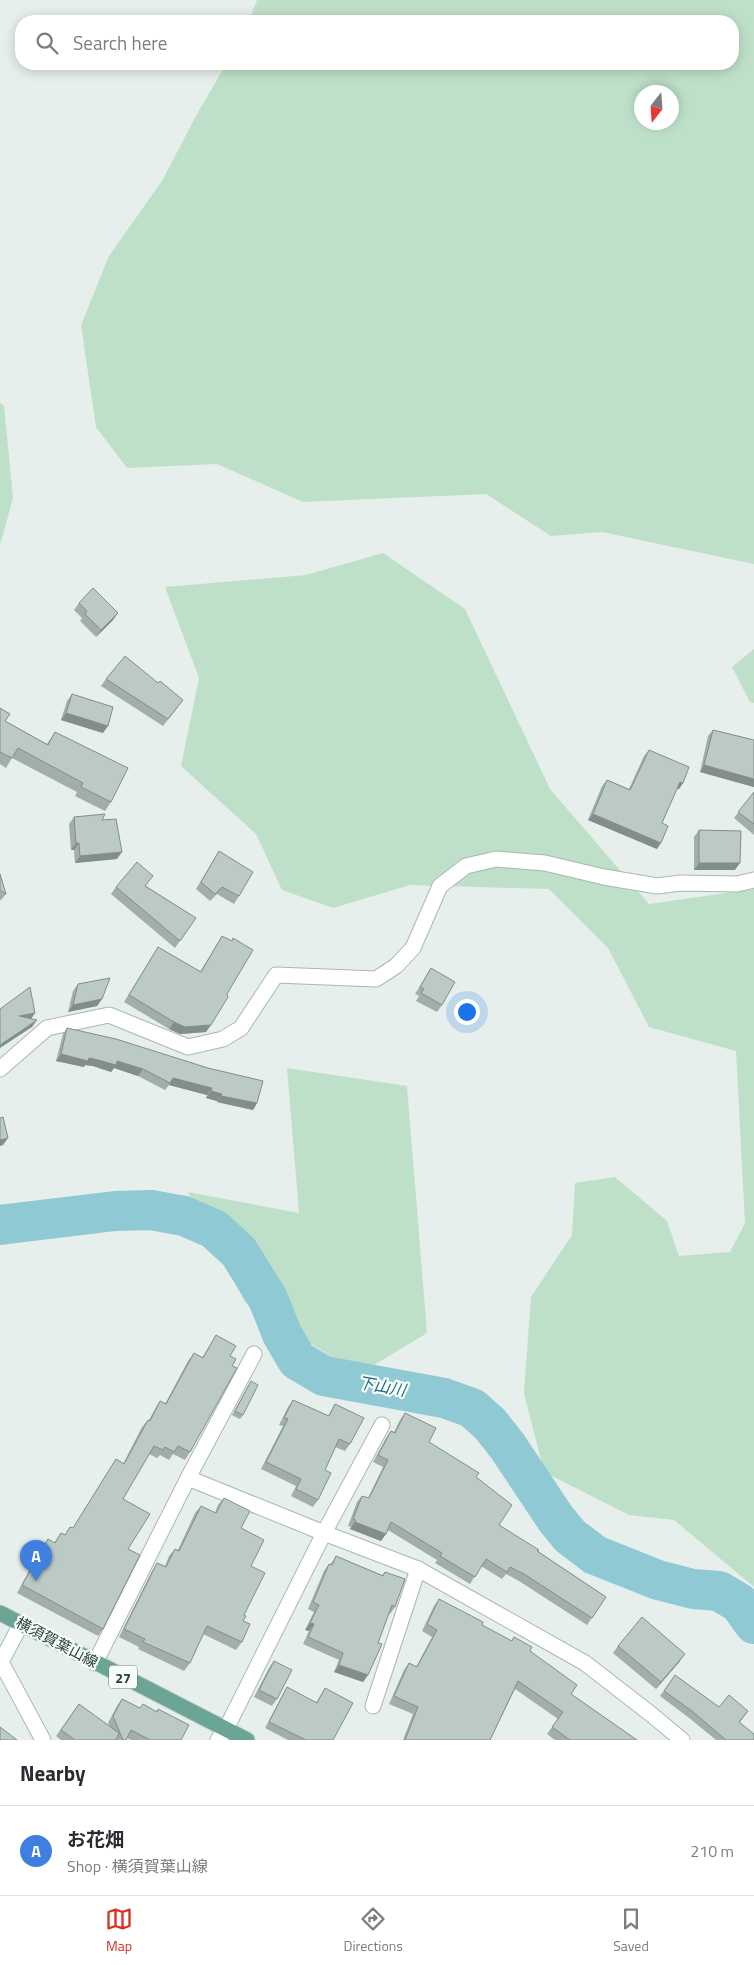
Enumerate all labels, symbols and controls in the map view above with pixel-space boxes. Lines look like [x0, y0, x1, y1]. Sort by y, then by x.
search box [15, 15, 739, 70]
text: Search here [73, 28, 167, 57]
icon: search [33, 29, 61, 57]
north arrow [634, 85, 679, 130]
your location [454, 999, 480, 1025]
water label: 下山川 [356, 1370, 410, 1402]
pin: A [20, 1540, 52, 1581]
street label: 横須賀葉山線 [12, 1611, 102, 1673]
road number: 27 [109, 1665, 137, 1688]
text: Nearby [20, 1757, 85, 1789]
text: お花畑 [67, 1824, 124, 1853]
text: A [31, 1839, 41, 1863]
text: 210 m [690, 1839, 734, 1863]
text: Shop · 横須賀葉山線 [67, 1854, 208, 1878]
tab: Map [105, 1905, 133, 1956]
tab: Directions [343, 1905, 403, 1956]
tab: Saved [613, 1905, 649, 1956]

